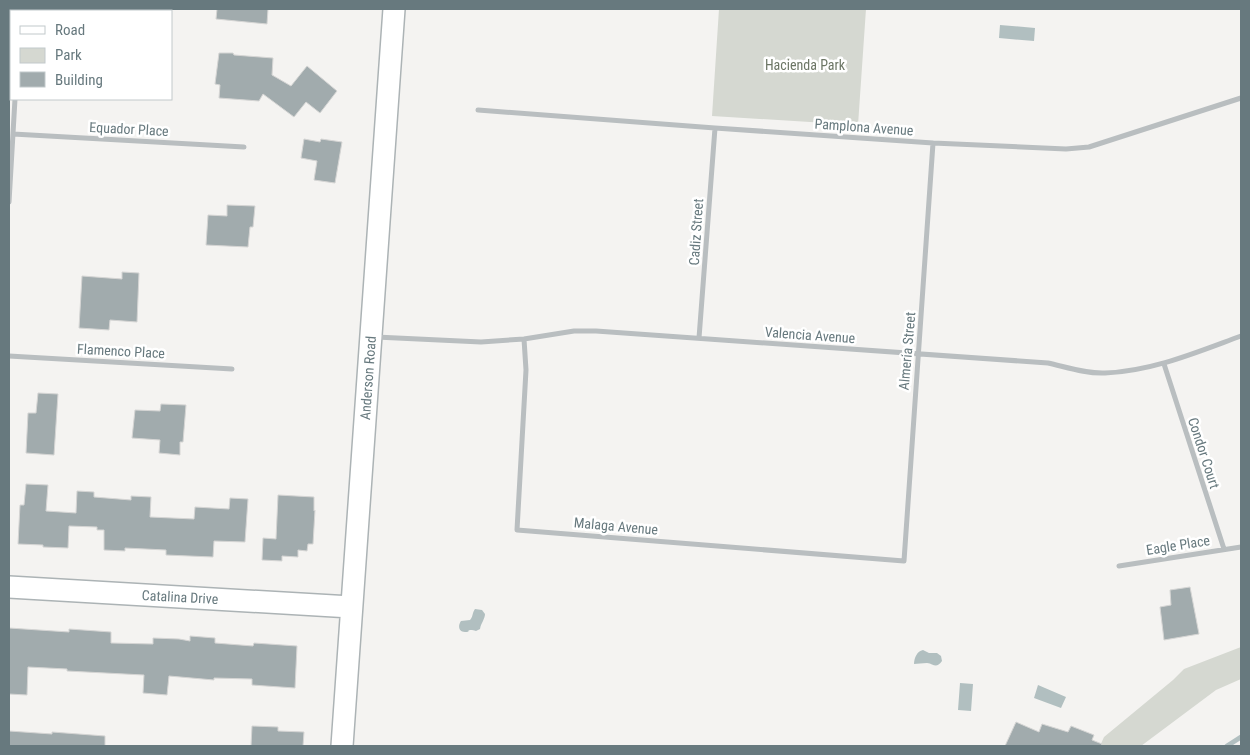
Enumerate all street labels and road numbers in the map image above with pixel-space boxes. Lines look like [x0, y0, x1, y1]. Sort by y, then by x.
street label: Pamplona Avenue [814, 116, 914, 138]
street label: Equador Place [89, 119, 170, 139]
street label: Cadiz Street [686, 198, 706, 266]
street label: Almeria Street [896, 311, 918, 391]
street label: Valencia Avenue [764, 324, 856, 346]
street label: Anderson Road [357, 335, 379, 421]
street label: Flamenco Place [77, 341, 166, 361]
street label: Condor Court [1185, 415, 1223, 491]
street label: Malaga Avenue [573, 514, 659, 538]
street label: Eagle Place [1145, 532, 1211, 558]
street label: Catalina Drive [141, 587, 219, 607]

